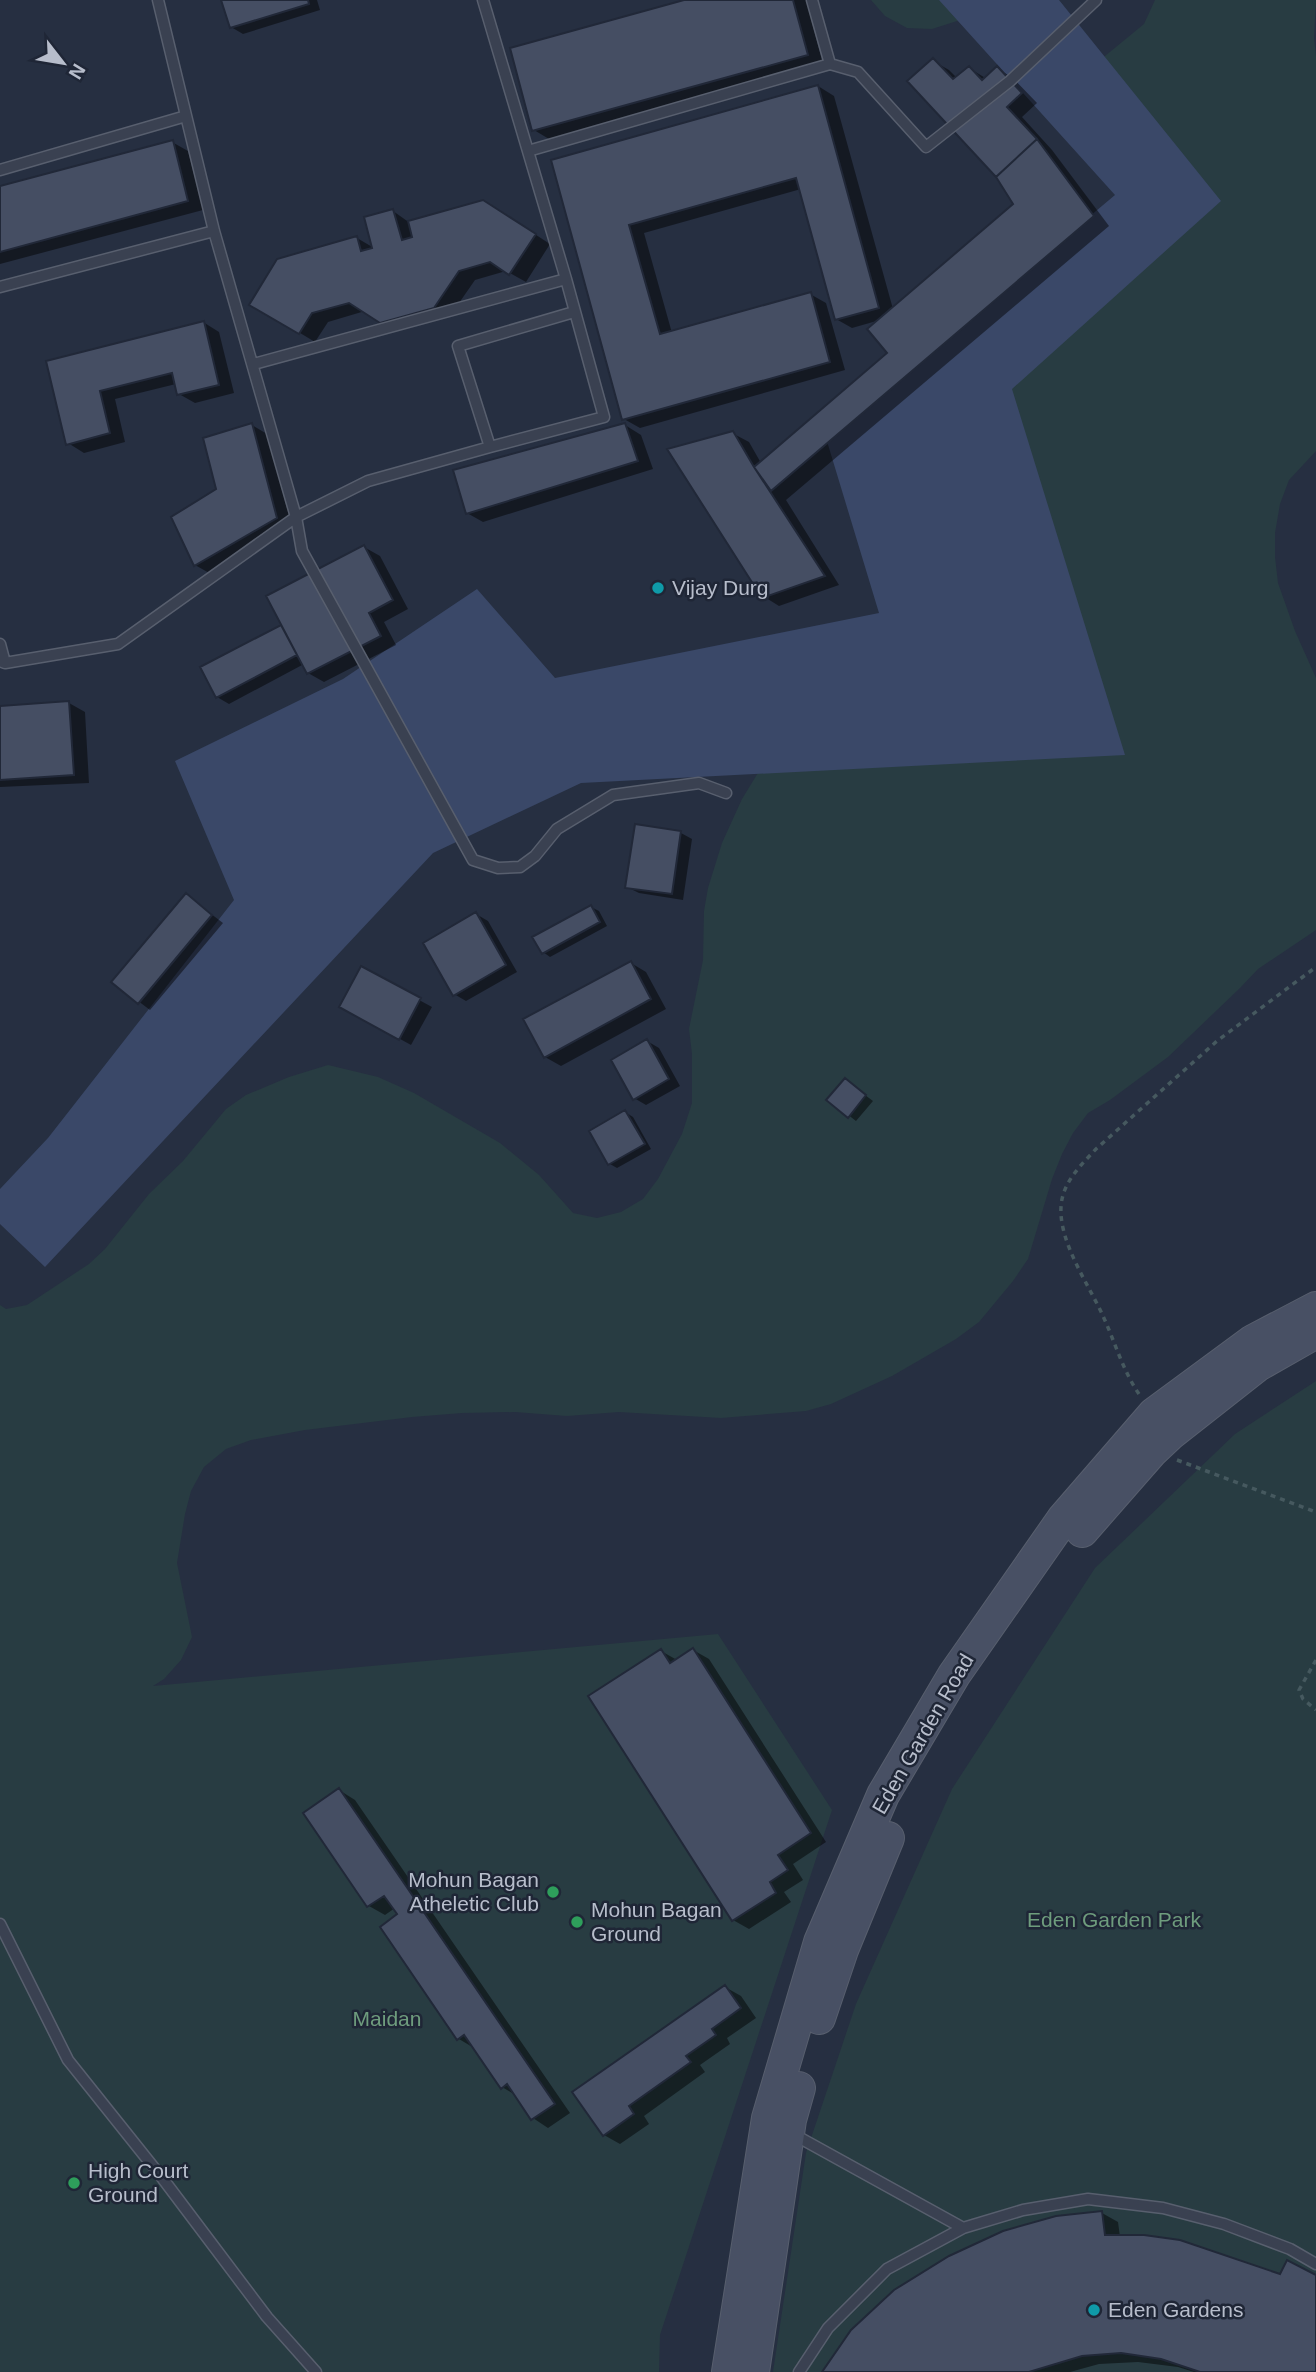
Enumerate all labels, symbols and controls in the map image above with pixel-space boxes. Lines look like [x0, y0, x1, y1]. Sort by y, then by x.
north arrow [28, 28, 98, 98]
text: N [65, 60, 90, 83]
place label: Vijay Durg [672, 576, 769, 599]
marker: Vijay Durg [650, 580, 666, 596]
street label: Eden Garden Road [867, 1650, 978, 1818]
place label: Mohun Bagan Atheletic Club [408, 1868, 539, 1915]
marker: Mohun Bagan Atheletic Club [545, 1884, 561, 1900]
place label: Mohun Bagan Ground [591, 1898, 722, 1945]
park label: Eden Garden Park [1027, 1908, 1201, 1931]
marker: Mohun Bagan Ground [569, 1914, 585, 1930]
park label: Maidan [353, 2007, 421, 2030]
place label: High Court Ground [88, 2159, 189, 2206]
marker: High Court Ground [66, 2175, 82, 2191]
place label: Eden Gardens [1108, 2298, 1243, 2321]
marker: Eden Gardens [1086, 2302, 1102, 2318]

